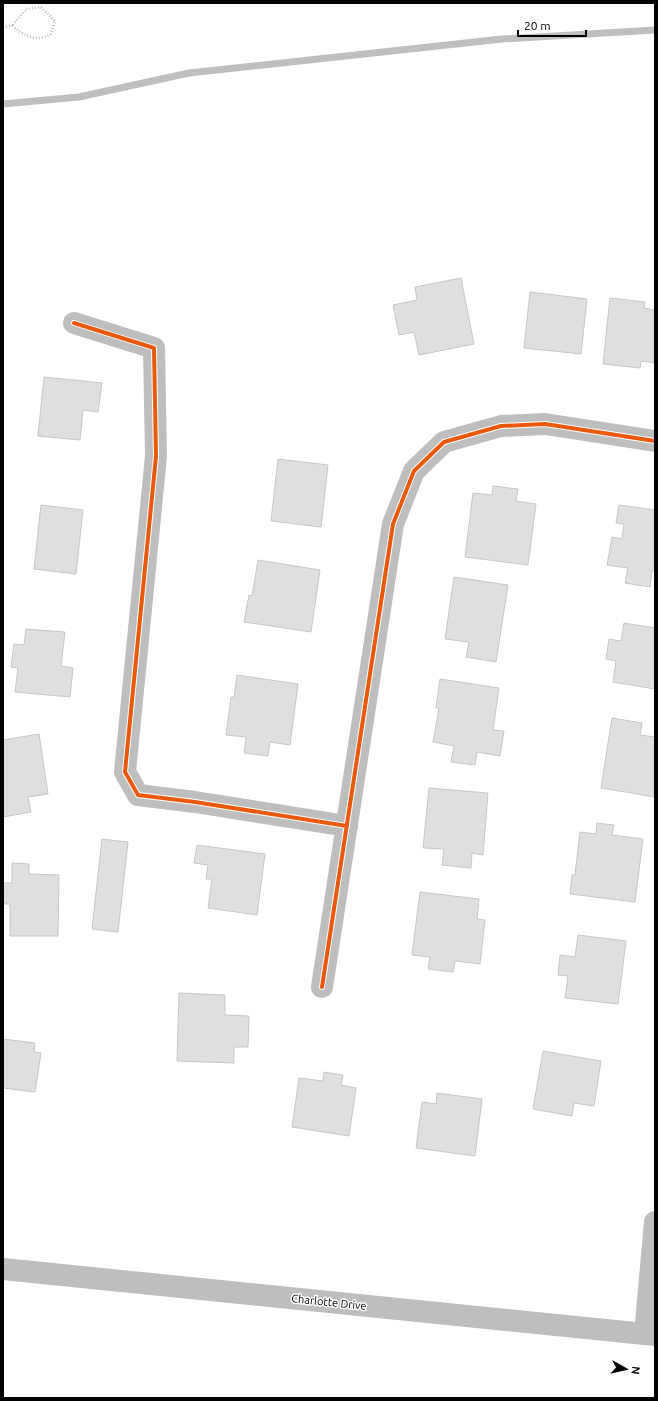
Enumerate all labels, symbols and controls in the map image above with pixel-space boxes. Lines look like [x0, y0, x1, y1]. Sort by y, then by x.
scale bar [518, 12, 586, 38]
text: 20 m [524, 19, 551, 32]
street label: Charlotte Drive [291, 1292, 367, 1312]
north arrow [606, 1349, 646, 1389]
text: N [629, 1365, 642, 1375]

